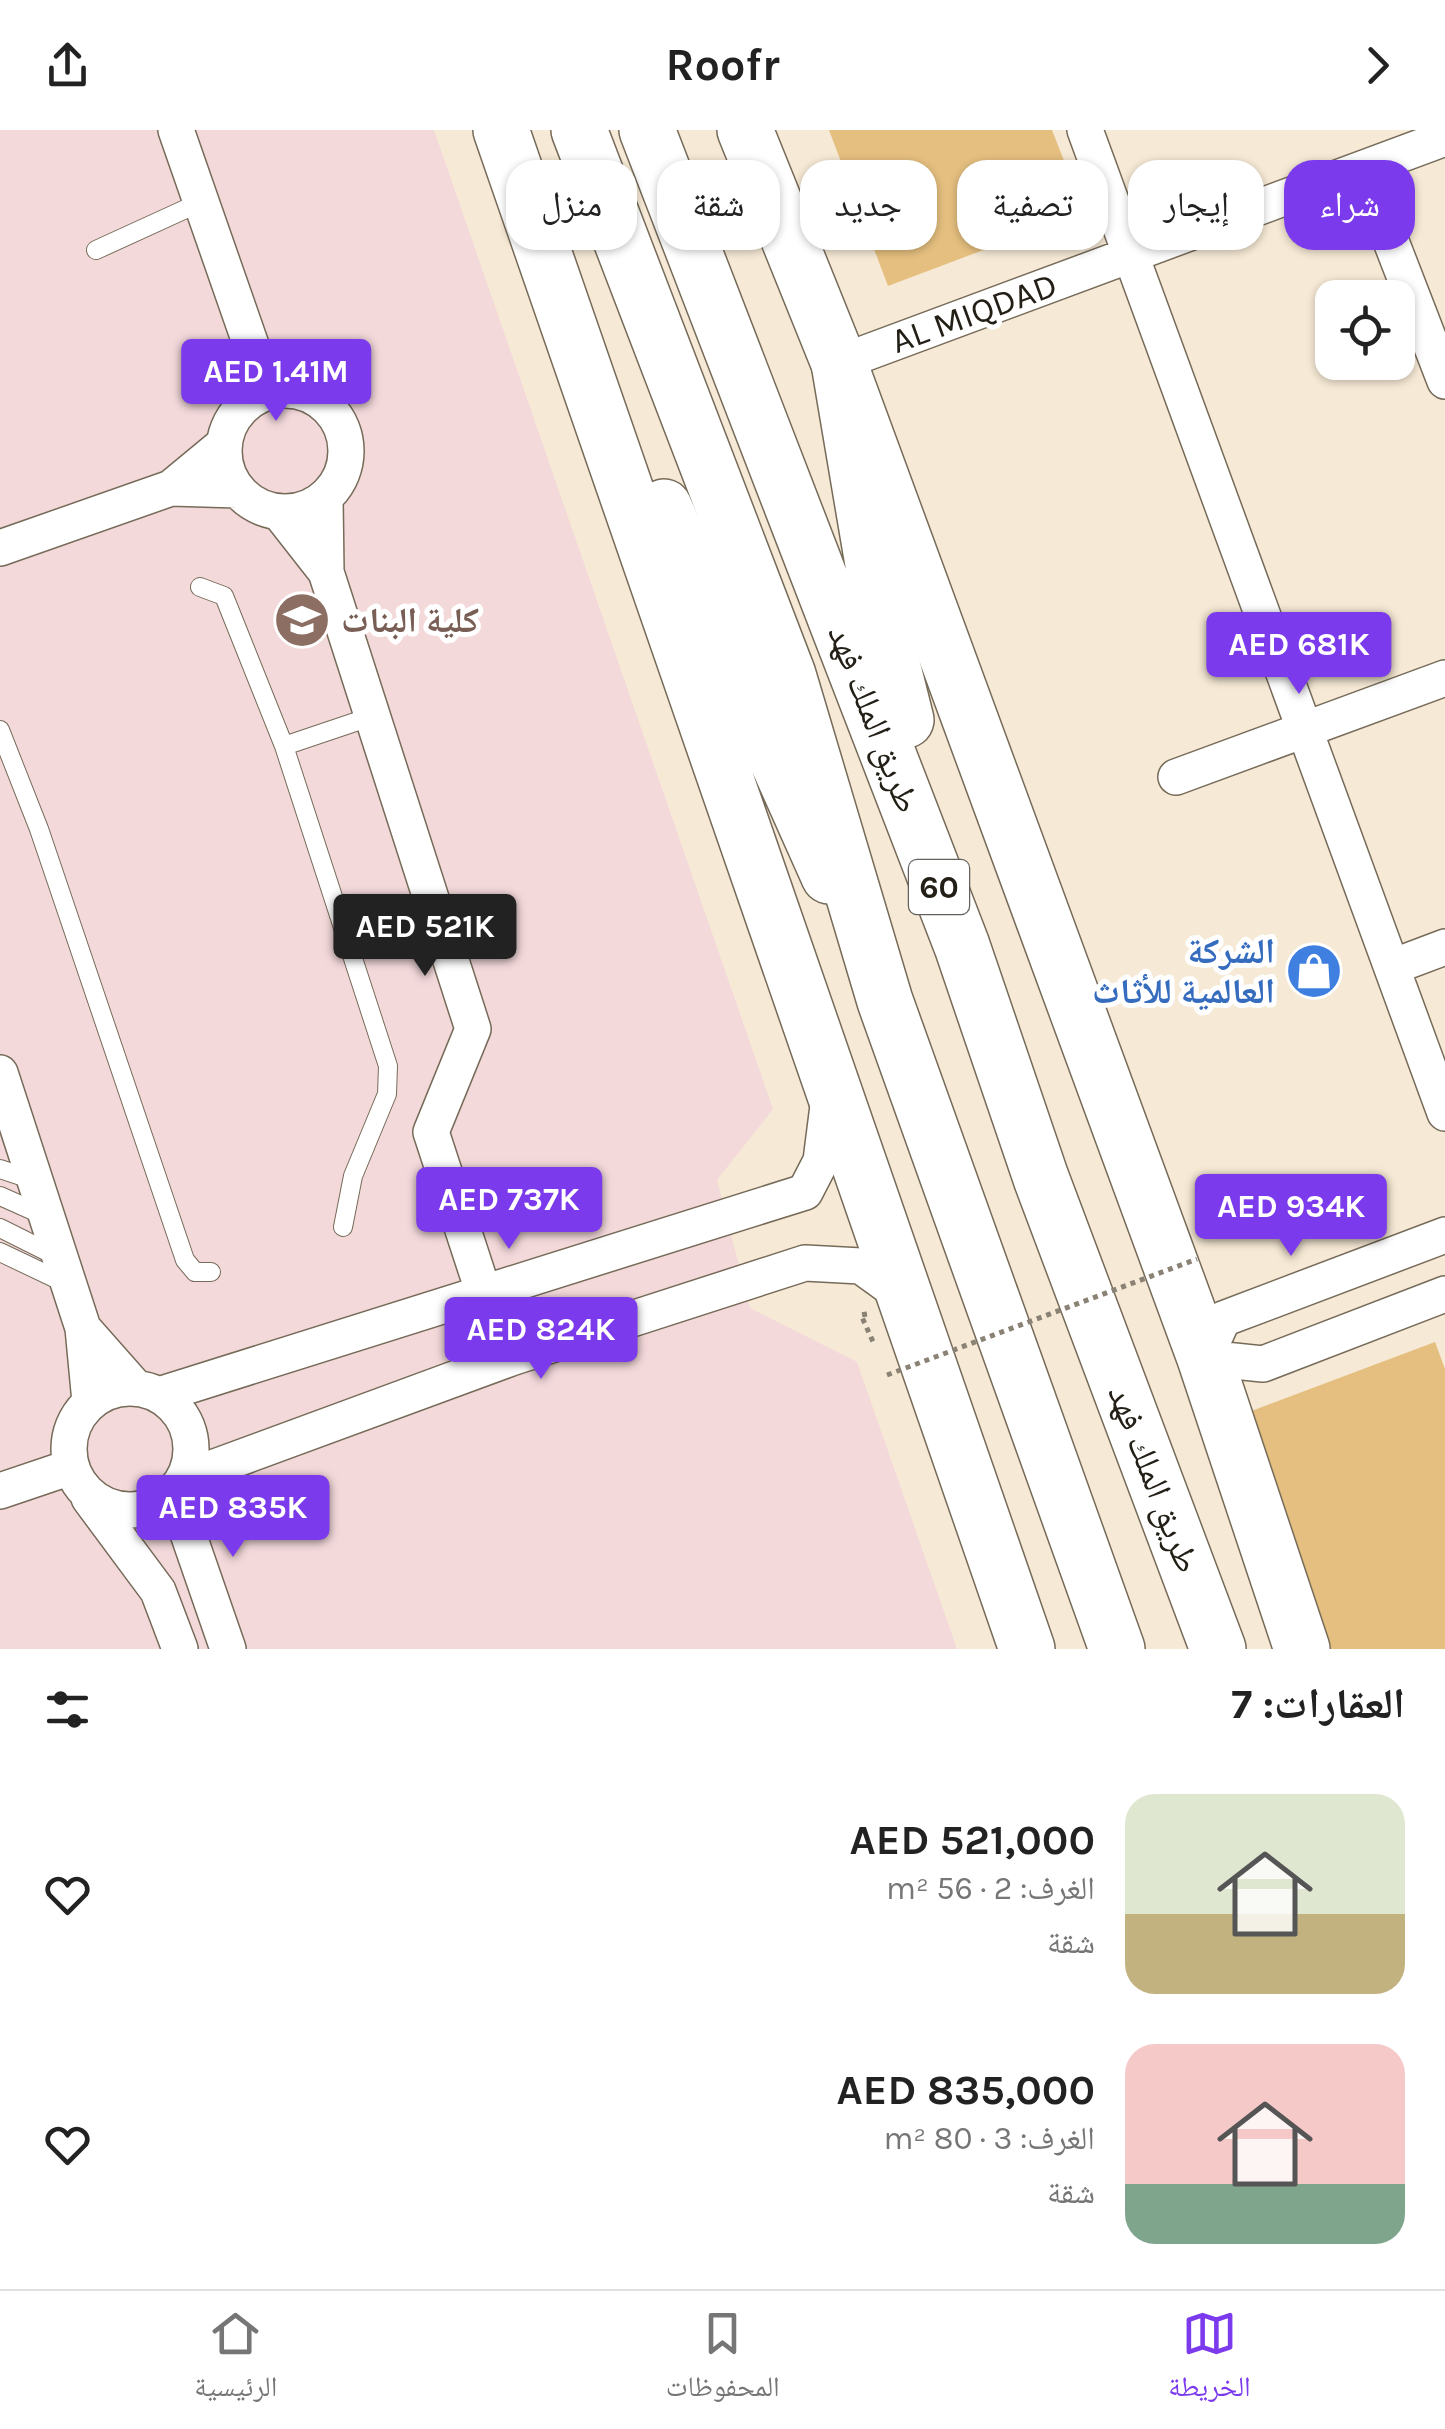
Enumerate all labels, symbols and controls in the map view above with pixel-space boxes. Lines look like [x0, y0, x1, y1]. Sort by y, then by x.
icon: share [40, 38, 95, 93]
icon: forward [1350, 38, 1405, 93]
text: Roofr [665, 39, 780, 91]
chip: منزل [506, 160, 637, 250]
chip: شقة [657, 160, 780, 250]
chip: جديد [800, 160, 937, 250]
chip: تصفية [957, 160, 1108, 250]
chip: إيجار [1128, 160, 1264, 250]
chip: شراء [1284, 160, 1415, 250]
street label: AL MIQDAD [886, 264, 1062, 362]
map controls [1315, 280, 1415, 380]
button: locate [1315, 280, 1415, 380]
pin: AED 1.41M [162, 339, 390, 424]
text: AED 1.41M [203, 353, 349, 390]
school or university icon: كلية البنات [272, 590, 332, 650]
place label: كلية البنات [341, 600, 479, 641]
pin: AED 681K [1196, 612, 1402, 697]
street label: طريق الملك فهد [819, 619, 929, 819]
text: AED 681K [1228, 626, 1370, 663]
road number: 60 [909, 860, 969, 914]
pin: AED 521K [322, 894, 528, 979]
text: AED 521K [355, 908, 495, 945]
place label: الشركة العالمية للأثاث [1092, 931, 1275, 1012]
shop icon: الشركة العالمية للأثاث [1284, 941, 1344, 1001]
pin: AED 737K [406, 1167, 612, 1252]
pin: AED 934K [1188, 1174, 1394, 1259]
text: AED 737K [438, 1181, 580, 1218]
text: AED 934K [1217, 1188, 1365, 1225]
pin: AED 824K [438, 1297, 644, 1382]
text: AED 824K [467, 1311, 615, 1348]
street label: طريق الملك فهد [1099, 1379, 1209, 1579]
pin: AED 835K [130, 1475, 336, 1560]
text: AED 835K [159, 1489, 308, 1526]
text: العقارات: 7 [1231, 1679, 1405, 1729]
icon: filters [40, 1682, 95, 1737]
text: AED 521,000 [849, 1815, 1095, 1865]
icon: home [1205, 1834, 1325, 1954]
icon: heart [40, 1867, 95, 1922]
text: الغرف: 2 · 56 m² [886, 1870, 1095, 1907]
text: شقة [1047, 1924, 1095, 1961]
text: AED 835,000 [837, 2065, 1095, 2115]
icon: home [1205, 2084, 1325, 2204]
icon: heart [40, 2117, 95, 2172]
text: الغرف: 3 · 80 m² [883, 2120, 1095, 2157]
text: شقة [1047, 2174, 1095, 2211]
tab: الرئيسية [194, 2306, 277, 2414]
tab: المحفوظات [666, 2306, 780, 2414]
tab: الخريطة [1168, 2306, 1251, 2414]

